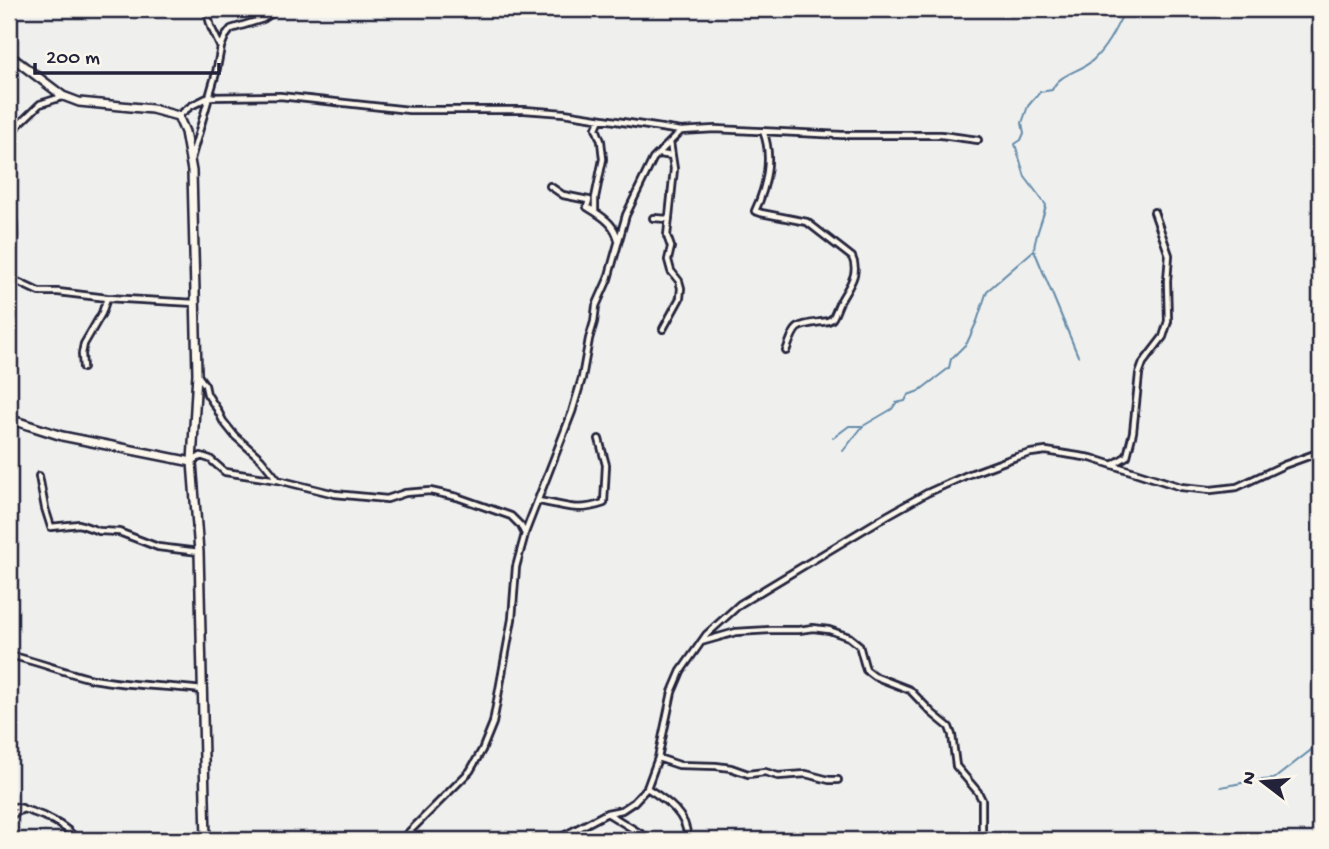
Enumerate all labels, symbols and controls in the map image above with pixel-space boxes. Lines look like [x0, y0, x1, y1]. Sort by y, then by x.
scale bar [35, 32, 219, 76]
text: 200 m [46, 47, 100, 72]
north arrow [1228, 748, 1298, 818]
text: N [1237, 769, 1263, 787]

